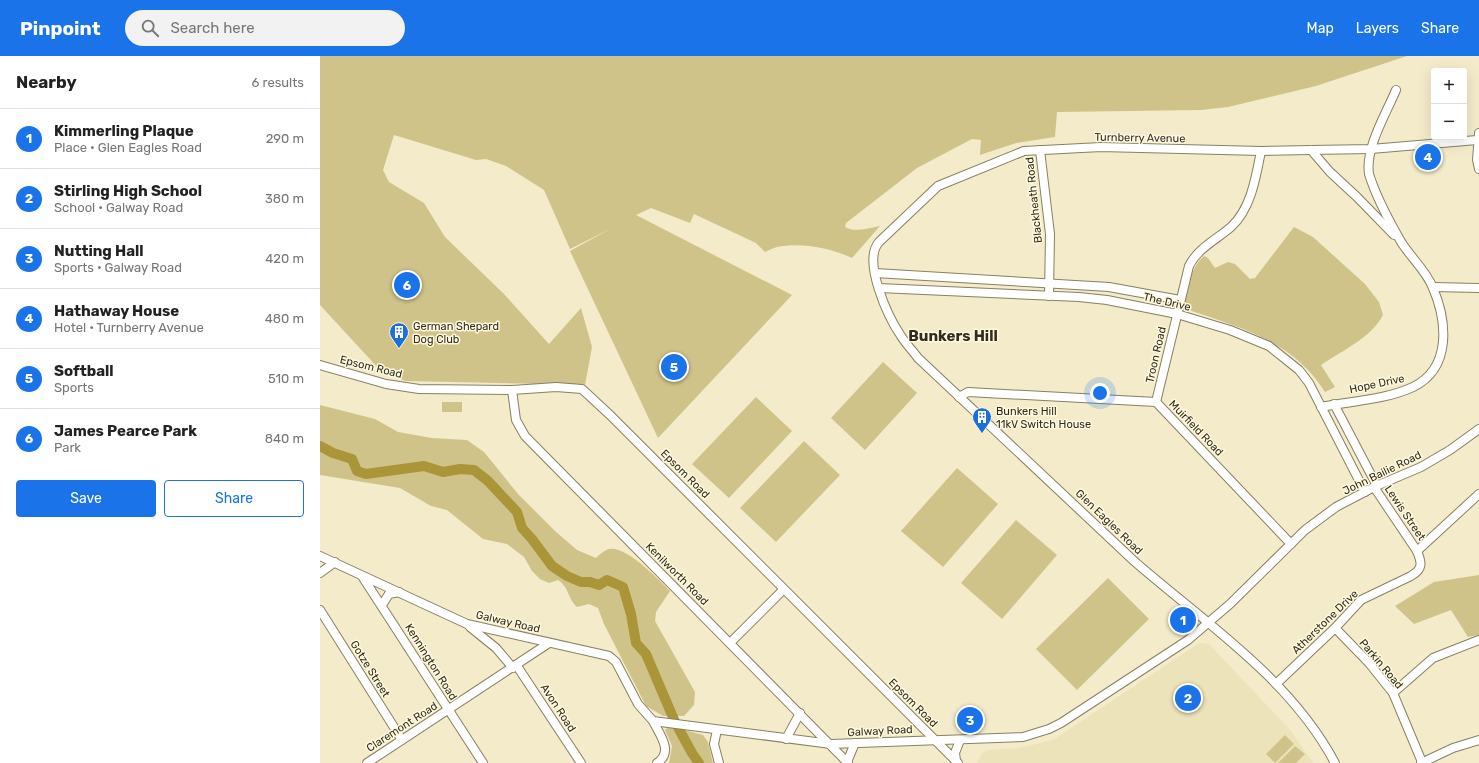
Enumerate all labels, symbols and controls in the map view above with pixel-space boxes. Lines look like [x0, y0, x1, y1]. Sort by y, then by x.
search box [125, 10, 405, 46]
text: Pinpoint [20, 17, 101, 40]
icon: search [139, 17, 161, 39]
text: Search here [171, 19, 255, 37]
text: Map [1307, 20, 1334, 37]
text: Layers [1356, 20, 1399, 37]
text: Share [1421, 20, 1459, 37]
map controls [1431, 68, 1467, 140]
button: + [1431, 68, 1467, 104]
text: Nearby [16, 72, 77, 92]
text: 6 results [252, 75, 304, 90]
button: − [1431, 104, 1467, 140]
text: Kimmerling Plaque [54, 122, 194, 140]
text: 1 [26, 131, 32, 146]
text: 290 m [266, 131, 304, 146]
street label: Turnberry Avenue [1095, 131, 1185, 145]
text: Place · Glen Eagles Road [54, 140, 202, 155]
pin: 4 [1415, 142, 1441, 172]
street label: Blackheath Road [1023, 156, 1045, 244]
text: Stirling High School [54, 182, 202, 200]
text: 2 [25, 191, 33, 206]
text: 380 m [265, 191, 304, 206]
text: School · Galway Road [54, 200, 183, 215]
text: Nutting Hall [54, 242, 144, 260]
text: 3 [25, 251, 33, 266]
text: 420 m [265, 251, 304, 266]
text: Sports · Galway Road [54, 260, 182, 275]
pin: 6 [394, 270, 420, 300]
street label: The Drive [1142, 290, 1192, 314]
text: Hathaway House [54, 302, 179, 320]
text: 4 [25, 311, 33, 326]
text: 480 m [265, 311, 304, 326]
text: Hotel · Turnberry Avenue [54, 320, 204, 335]
place label: German Shepard Dog Club [413, 320, 499, 346]
building icon: German Shepard Dog Club [388, 321, 410, 349]
street label: Troon Road [1143, 325, 1169, 385]
district label: Bunkers Hill [908, 327, 998, 345]
pin: 5 [661, 352, 687, 382]
street label: Epsom Road [339, 353, 403, 381]
text: Softball [54, 362, 114, 380]
text: 5 [25, 371, 33, 386]
text: 510 m [268, 371, 304, 386]
street label: Hope Drive [1348, 372, 1406, 396]
text: Sports [54, 380, 94, 395]
your location [1090, 383, 1110, 403]
street label: Muirfield Road [1166, 397, 1226, 459]
place label: Bunkers Hill 11kV Switch House [996, 405, 1091, 431]
building icon: Bunkers Hill 11kV Switch House [971, 406, 993, 434]
text: James Pearce Park [54, 422, 197, 440]
text: 6 [25, 431, 33, 446]
text: 840 m [265, 431, 304, 446]
text: Park [54, 440, 81, 455]
street label: Epsom Road [658, 447, 712, 501]
street label: John Bailie Road [1341, 448, 1423, 498]
button: Save [16, 480, 156, 517]
button: Share [164, 480, 304, 517]
street label: Lewis Street [1382, 483, 1429, 544]
street label: Glen Eagles Road [1073, 487, 1145, 557]
street label: Kenilworth Road [643, 540, 711, 608]
street label: Atherstone Drive [1289, 587, 1361, 657]
pin: 1 [1170, 605, 1196, 635]
street label: Galway Road [475, 608, 541, 636]
street label: Kennington Road [402, 621, 460, 703]
street label: Parkin Road [1356, 636, 1406, 692]
street label: Gotze Street [347, 638, 393, 700]
street label: Epsom Road [886, 676, 940, 730]
street label: Avon Road [538, 682, 578, 734]
pin: 2 [1175, 683, 1201, 713]
street label: Claremont Road [364, 699, 440, 755]
pin: 3 [957, 705, 983, 735]
street label: Galway Road [847, 723, 913, 739]

